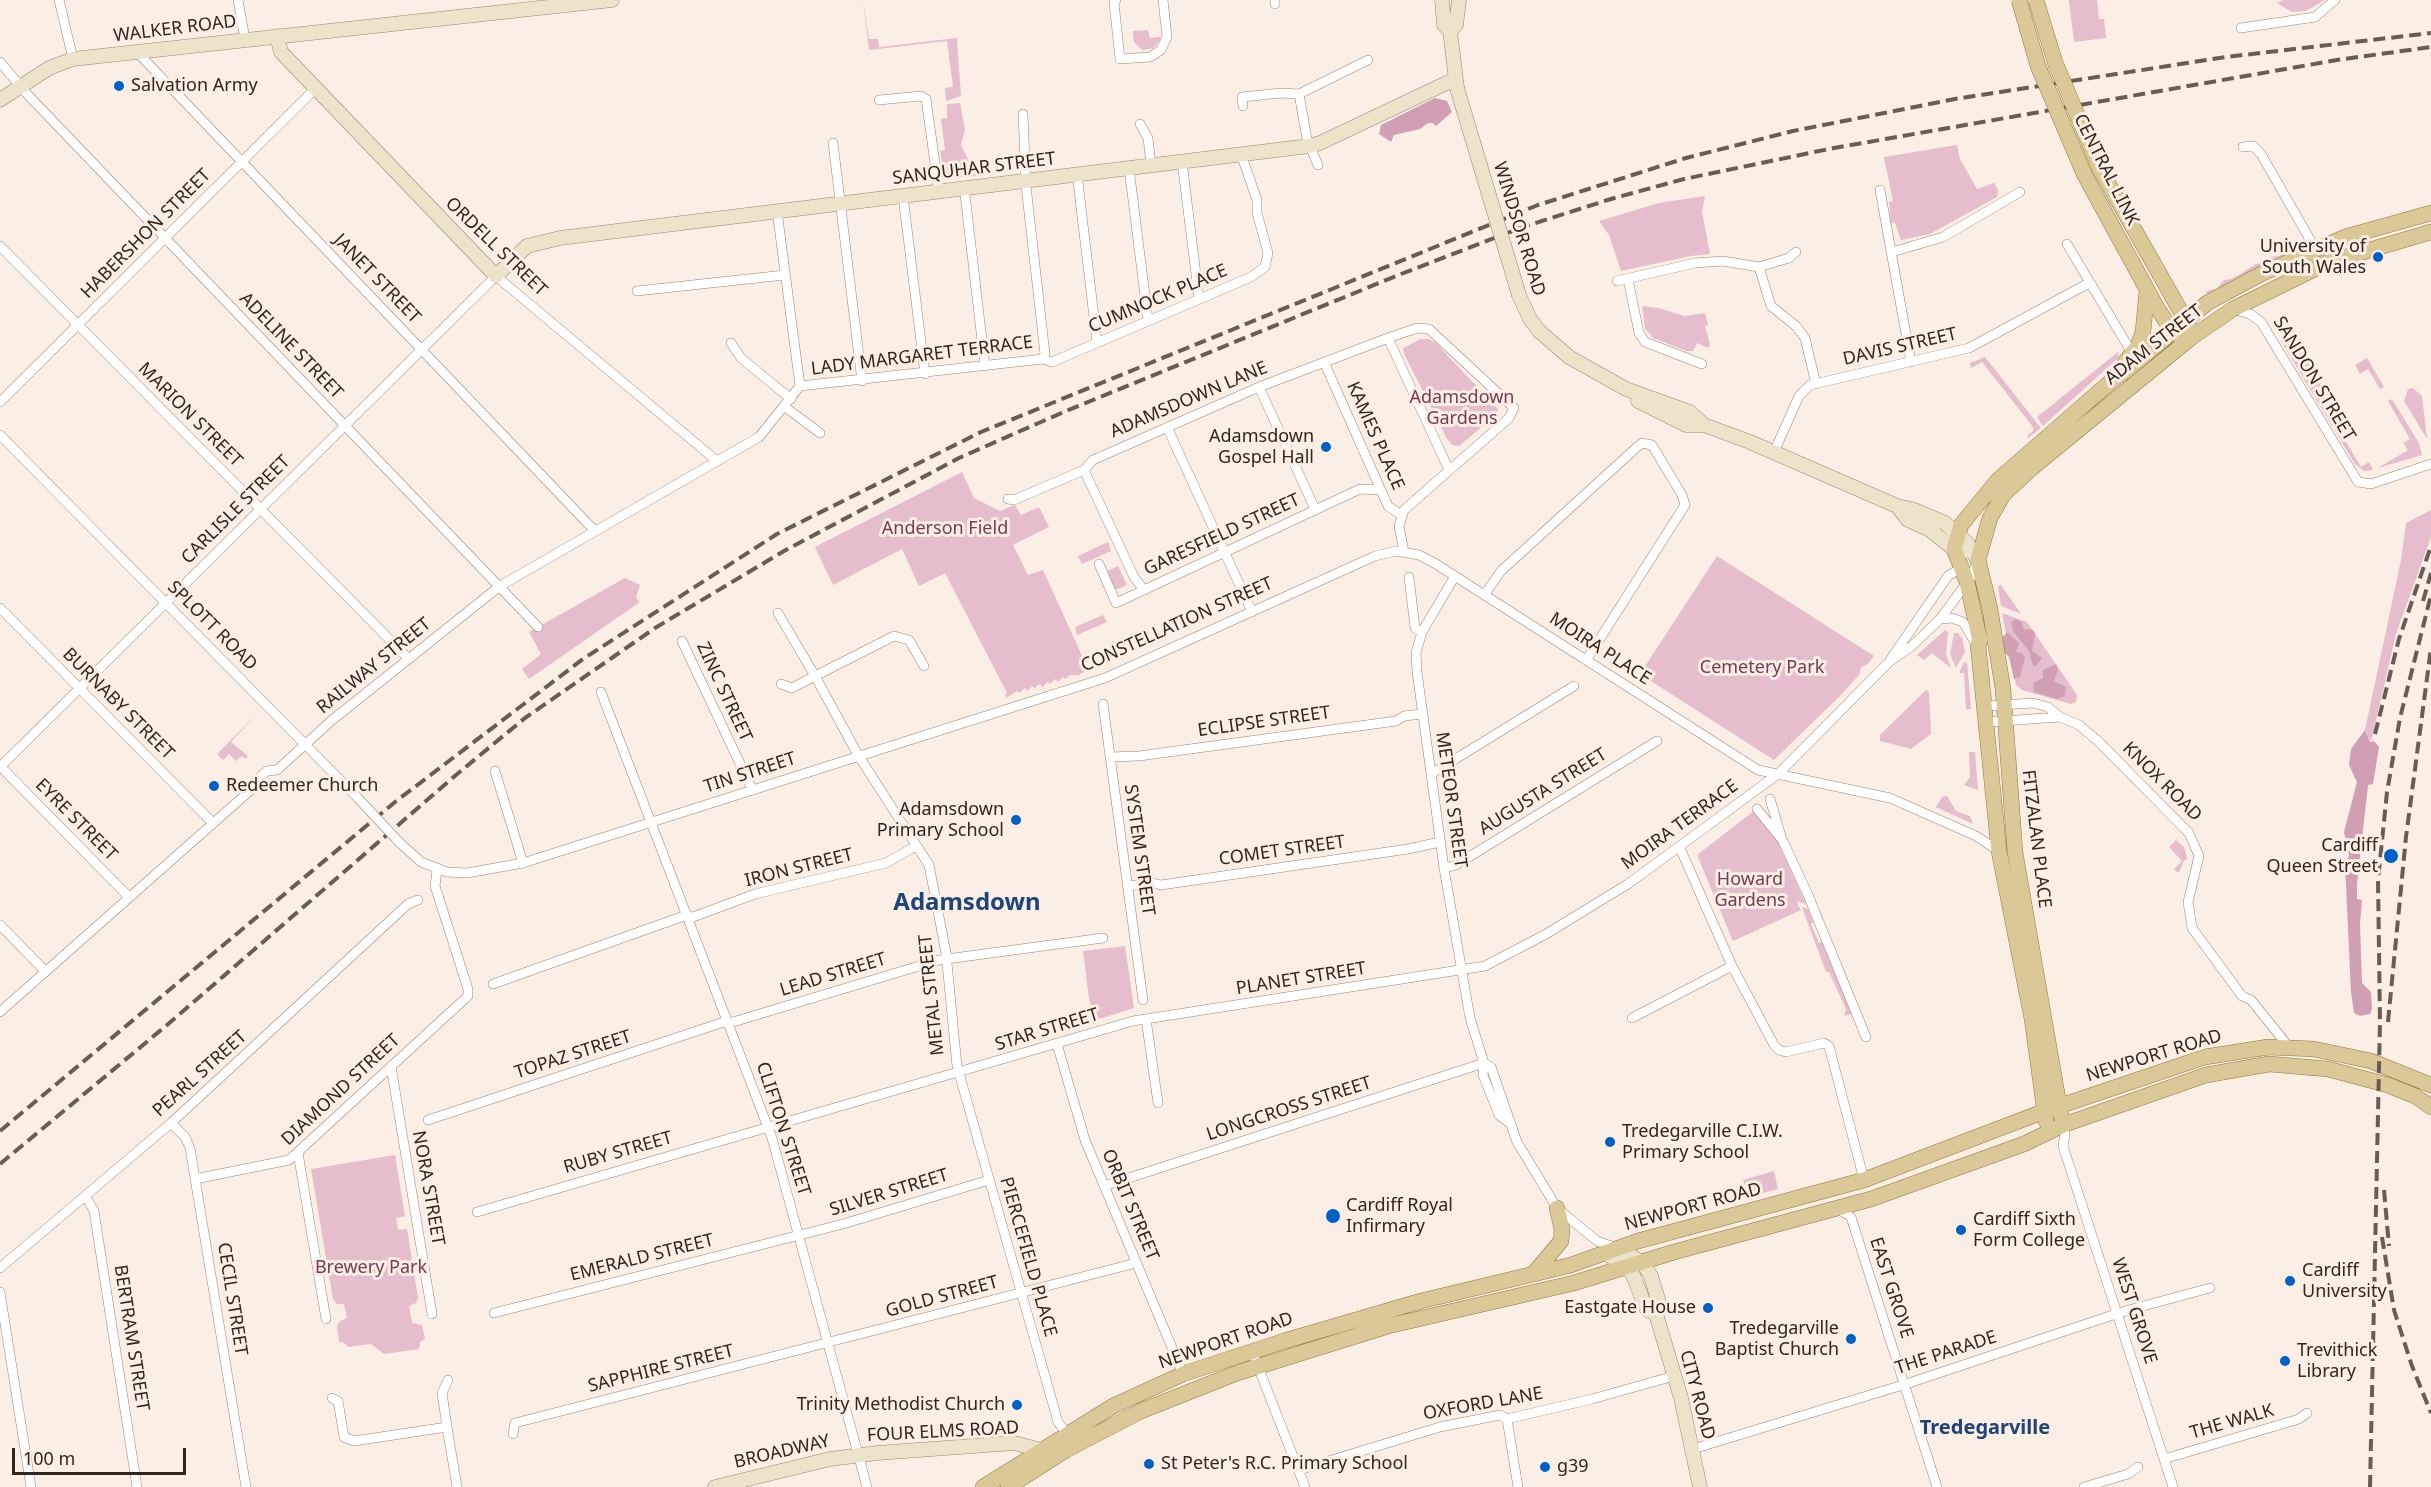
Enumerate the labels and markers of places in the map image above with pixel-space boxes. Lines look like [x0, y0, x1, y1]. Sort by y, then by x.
place label: Salvation Army [131, 75, 258, 97]
marker: Salvation Army [112, 79, 126, 93]
place label: University of South Wales [2260, 236, 2366, 278]
marker: University of South Wales [2371, 250, 2385, 264]
place label: Adamsdown Gospel Hall [1209, 426, 1314, 468]
marker: Adamsdown Gospel Hall [1319, 440, 1333, 454]
place label: Redeemer Church [226, 775, 378, 797]
marker: Redeemer Church [207, 779, 221, 793]
place label: Adamsdown Primary School [877, 799, 1004, 842]
marker: Adamsdown Primary School [1009, 813, 1023, 827]
place label: Cardiff Queen Street [2266, 835, 2378, 878]
marker: Cardiff Queen Street [2382, 847, 2400, 865]
place label: Tredegarville C.I.W. Primary School [1622, 1121, 1783, 1164]
marker: Tredegarville C.I.W. Primary School [1603, 1135, 1617, 1149]
place label: Cardiff Royal Infirmary [1346, 1195, 1453, 1238]
marker: Cardiff Royal Infirmary [1324, 1207, 1342, 1225]
place label: Cardiff Sixth Form College [1973, 1209, 2085, 1252]
marker: Cardiff Sixth Form College [1954, 1223, 1968, 1237]
place label: Cardiff University [2302, 1260, 2387, 1302]
marker: Cardiff University [2283, 1274, 2297, 1288]
place label: Eastgate House [1564, 1297, 1696, 1319]
marker: Eastgate House [1701, 1301, 1715, 1315]
place label: Tredegarville Baptist Church [1715, 1318, 1839, 1360]
marker: Tredegarville Baptist Church [1844, 1332, 1858, 1346]
place label: Trevithick Library [2297, 1340, 2377, 1382]
marker: Trevithick Library [2278, 1354, 2292, 1368]
place label: Trinity Methodist Church [797, 1394, 1005, 1416]
marker: Trinity Methodist Church [1010, 1398, 1024, 1412]
place label: St Peter's R.C. Primary School [1161, 1453, 1408, 1475]
place label: g39 [1557, 1456, 1589, 1478]
marker: St Peter's R.C. Primary School [1142, 1457, 1156, 1471]
marker: g39 [1538, 1460, 1552, 1474]

